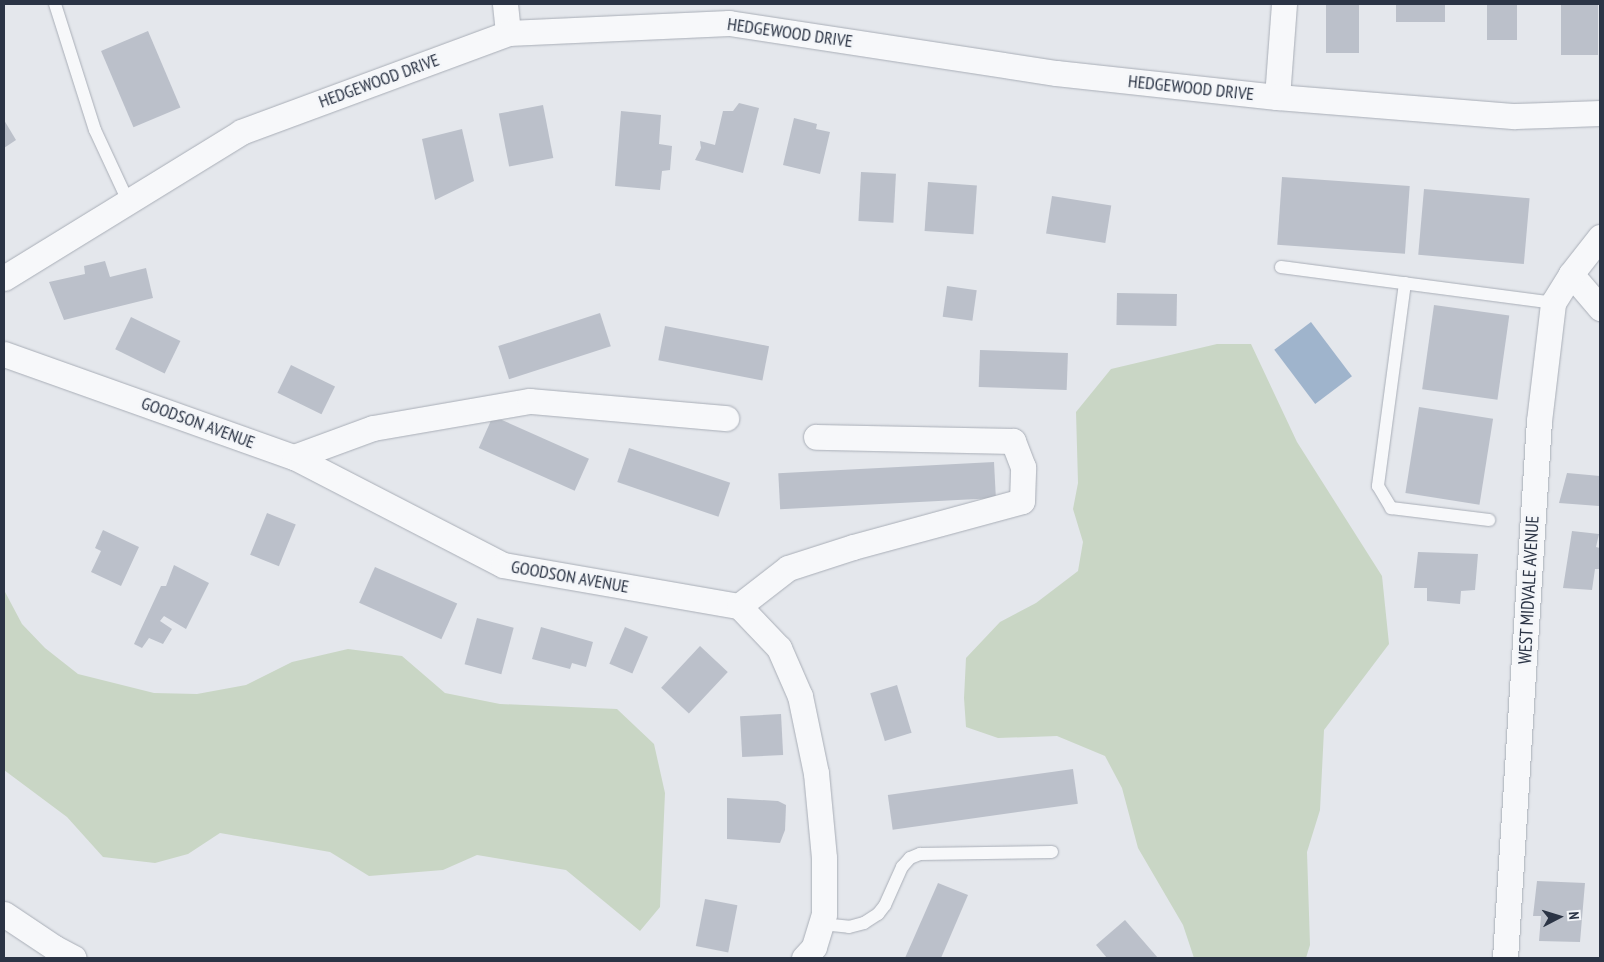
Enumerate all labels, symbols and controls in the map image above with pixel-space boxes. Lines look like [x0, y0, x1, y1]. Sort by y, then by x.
street label: HEDGEWOOD DRIVE [726, 13, 854, 53]
street label: HEDGEWOOD DRIVE [316, 49, 442, 113]
street label: HEDGEWOOD DRIVE [1127, 71, 1255, 105]
street label: GOODSON AVENUE [138, 392, 258, 454]
street label: WEST MIDVALE AVENUE [1514, 515, 1544, 665]
street label: GOODSON AVENUE [509, 556, 631, 598]
north arrow [1534, 892, 1584, 942]
text: N [1565, 911, 1583, 920]

